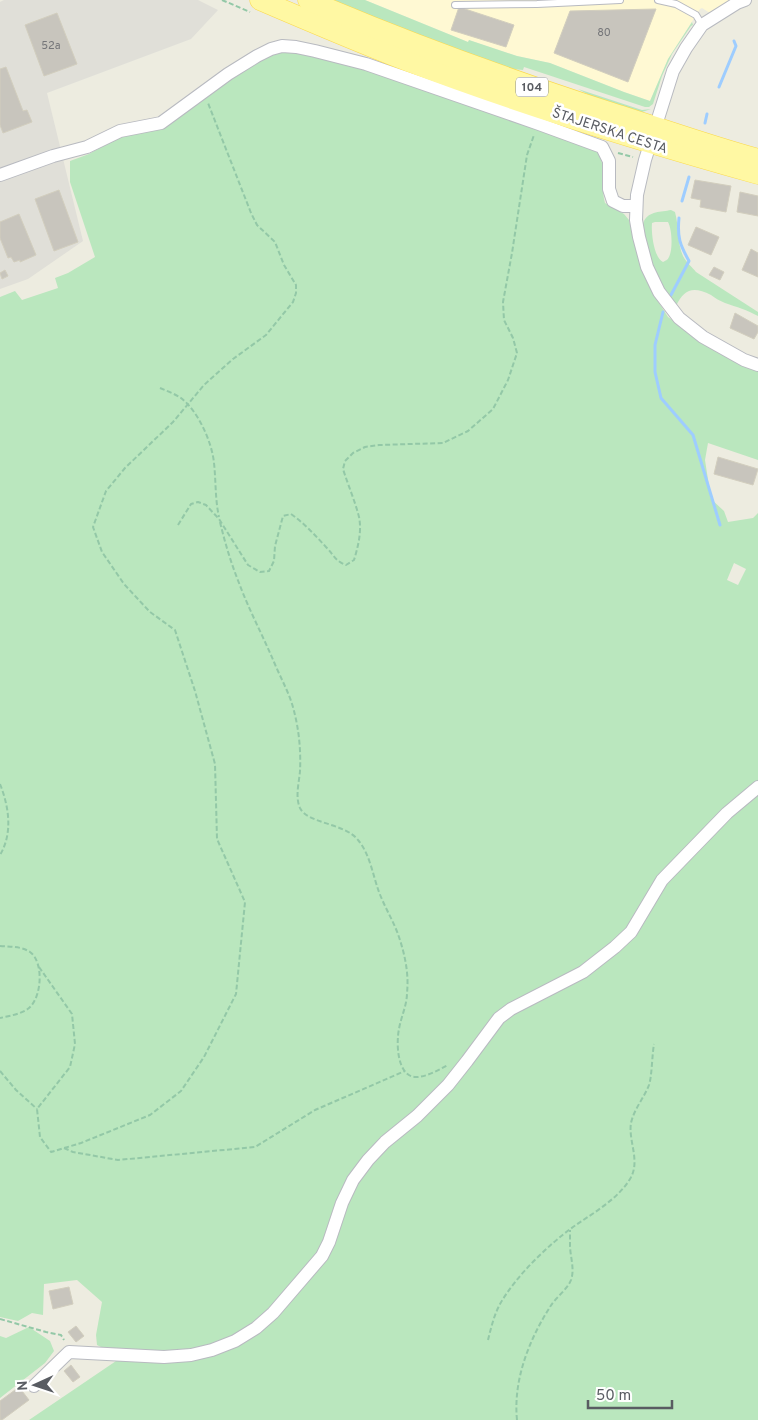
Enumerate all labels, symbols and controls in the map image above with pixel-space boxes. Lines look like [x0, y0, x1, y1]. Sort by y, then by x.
house number: 80 [597, 26, 611, 40]
house number: 52a [41, 39, 61, 53]
road number: 104 [516, 77, 548, 96]
street label: ŠTAJERSKA CESTA [550, 104, 670, 158]
north arrow [10, 1360, 60, 1410]
scale bar [588, 1378, 672, 1410]
text: N [15, 1380, 32, 1391]
text: 50 m [596, 1387, 631, 1406]

